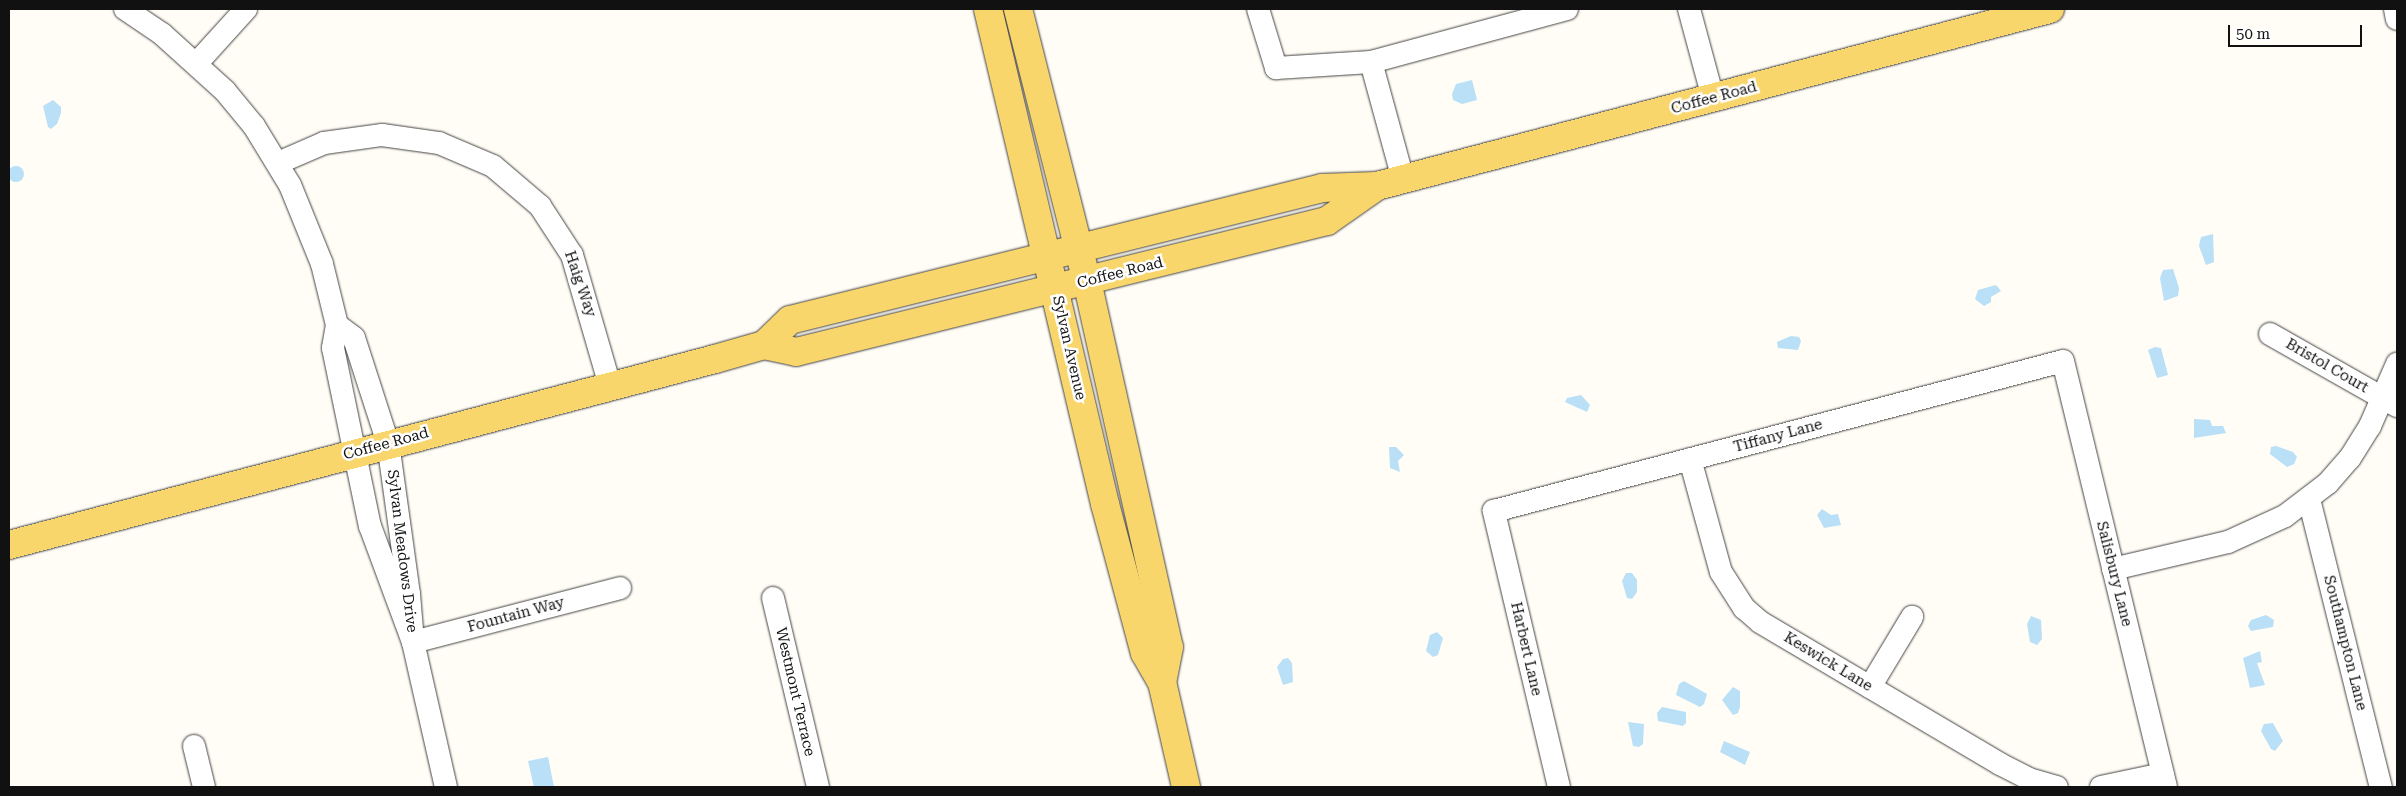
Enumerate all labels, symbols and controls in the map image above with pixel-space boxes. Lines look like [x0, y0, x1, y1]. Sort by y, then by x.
scale bar [2231, 15, 2365, 47]
text: 50 m [2236, 25, 2270, 43]
street label: Coffee Road [1669, 78, 1759, 118]
street label: Haig Way [560, 249, 600, 319]
street label: Coffee Road [1075, 254, 1165, 292]
street label: Sylvan Avenue [1048, 294, 1090, 402]
street label: Bristol Court [2282, 335, 2372, 397]
street label: Tiffany Lane [1732, 415, 1824, 457]
street label: Coffee Road [341, 424, 431, 464]
street label: Sylvan Meadows Drive [383, 469, 421, 633]
street label: Salisbury Lane [2092, 520, 2136, 628]
street label: Southampton Lane [2319, 574, 2371, 712]
street label: Fountain Way [466, 593, 566, 637]
street label: Harbert Lane [1506, 600, 1546, 698]
street label: Westmont Terrace [771, 626, 819, 758]
street label: Keswick Lane [1780, 628, 1876, 696]

